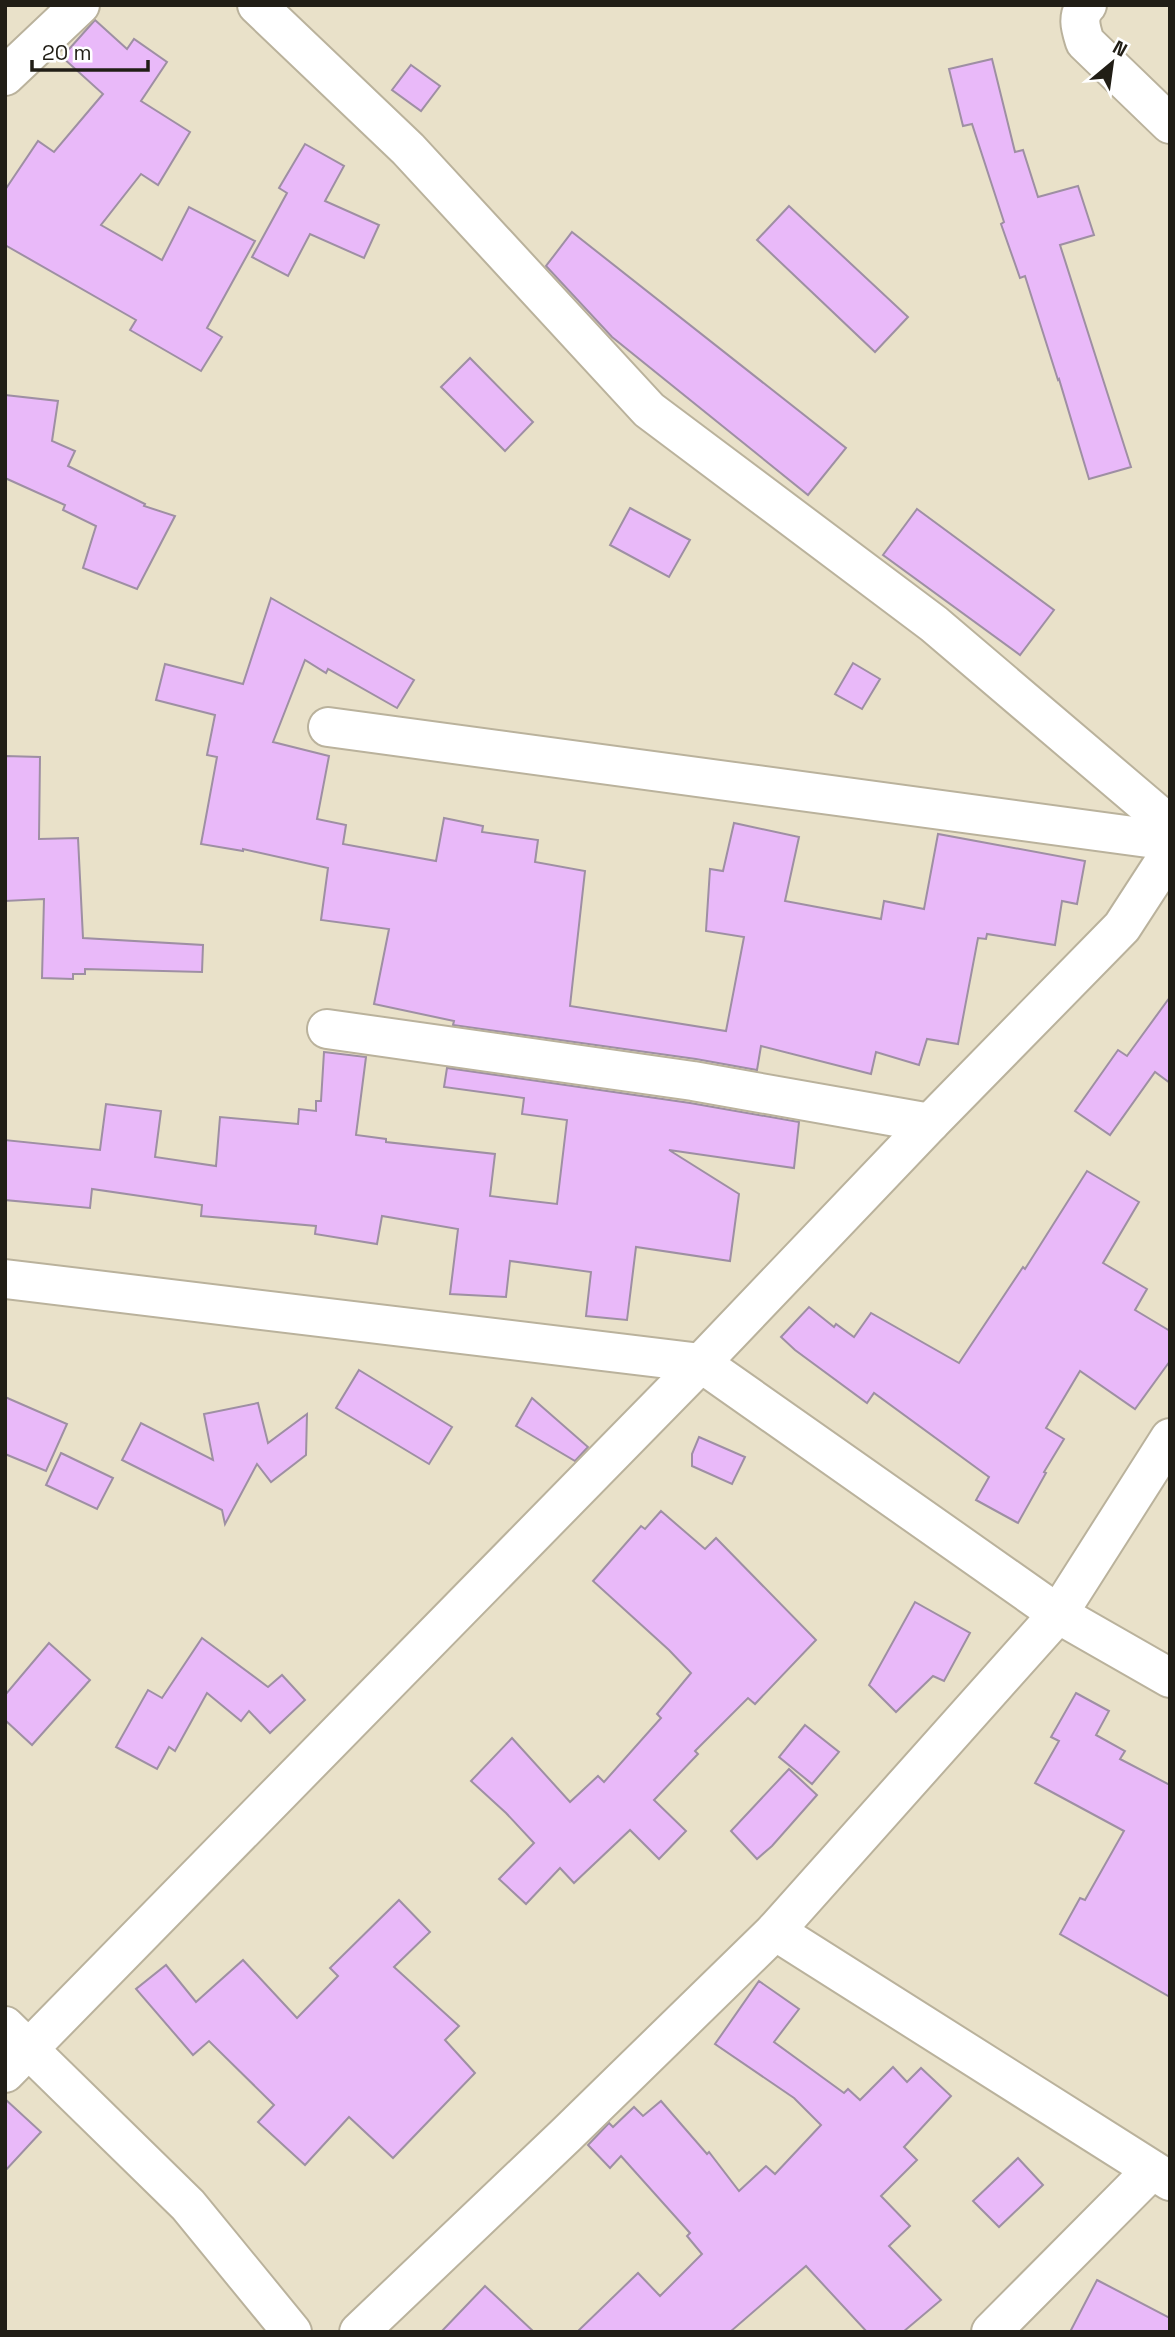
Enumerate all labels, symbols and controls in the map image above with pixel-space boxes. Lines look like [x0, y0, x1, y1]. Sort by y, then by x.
scale bar [32, 28, 147, 72]
north arrow [1077, 28, 1147, 98]
text: N [1108, 35, 1132, 63]
text: 20 m [42, 39, 92, 66]

